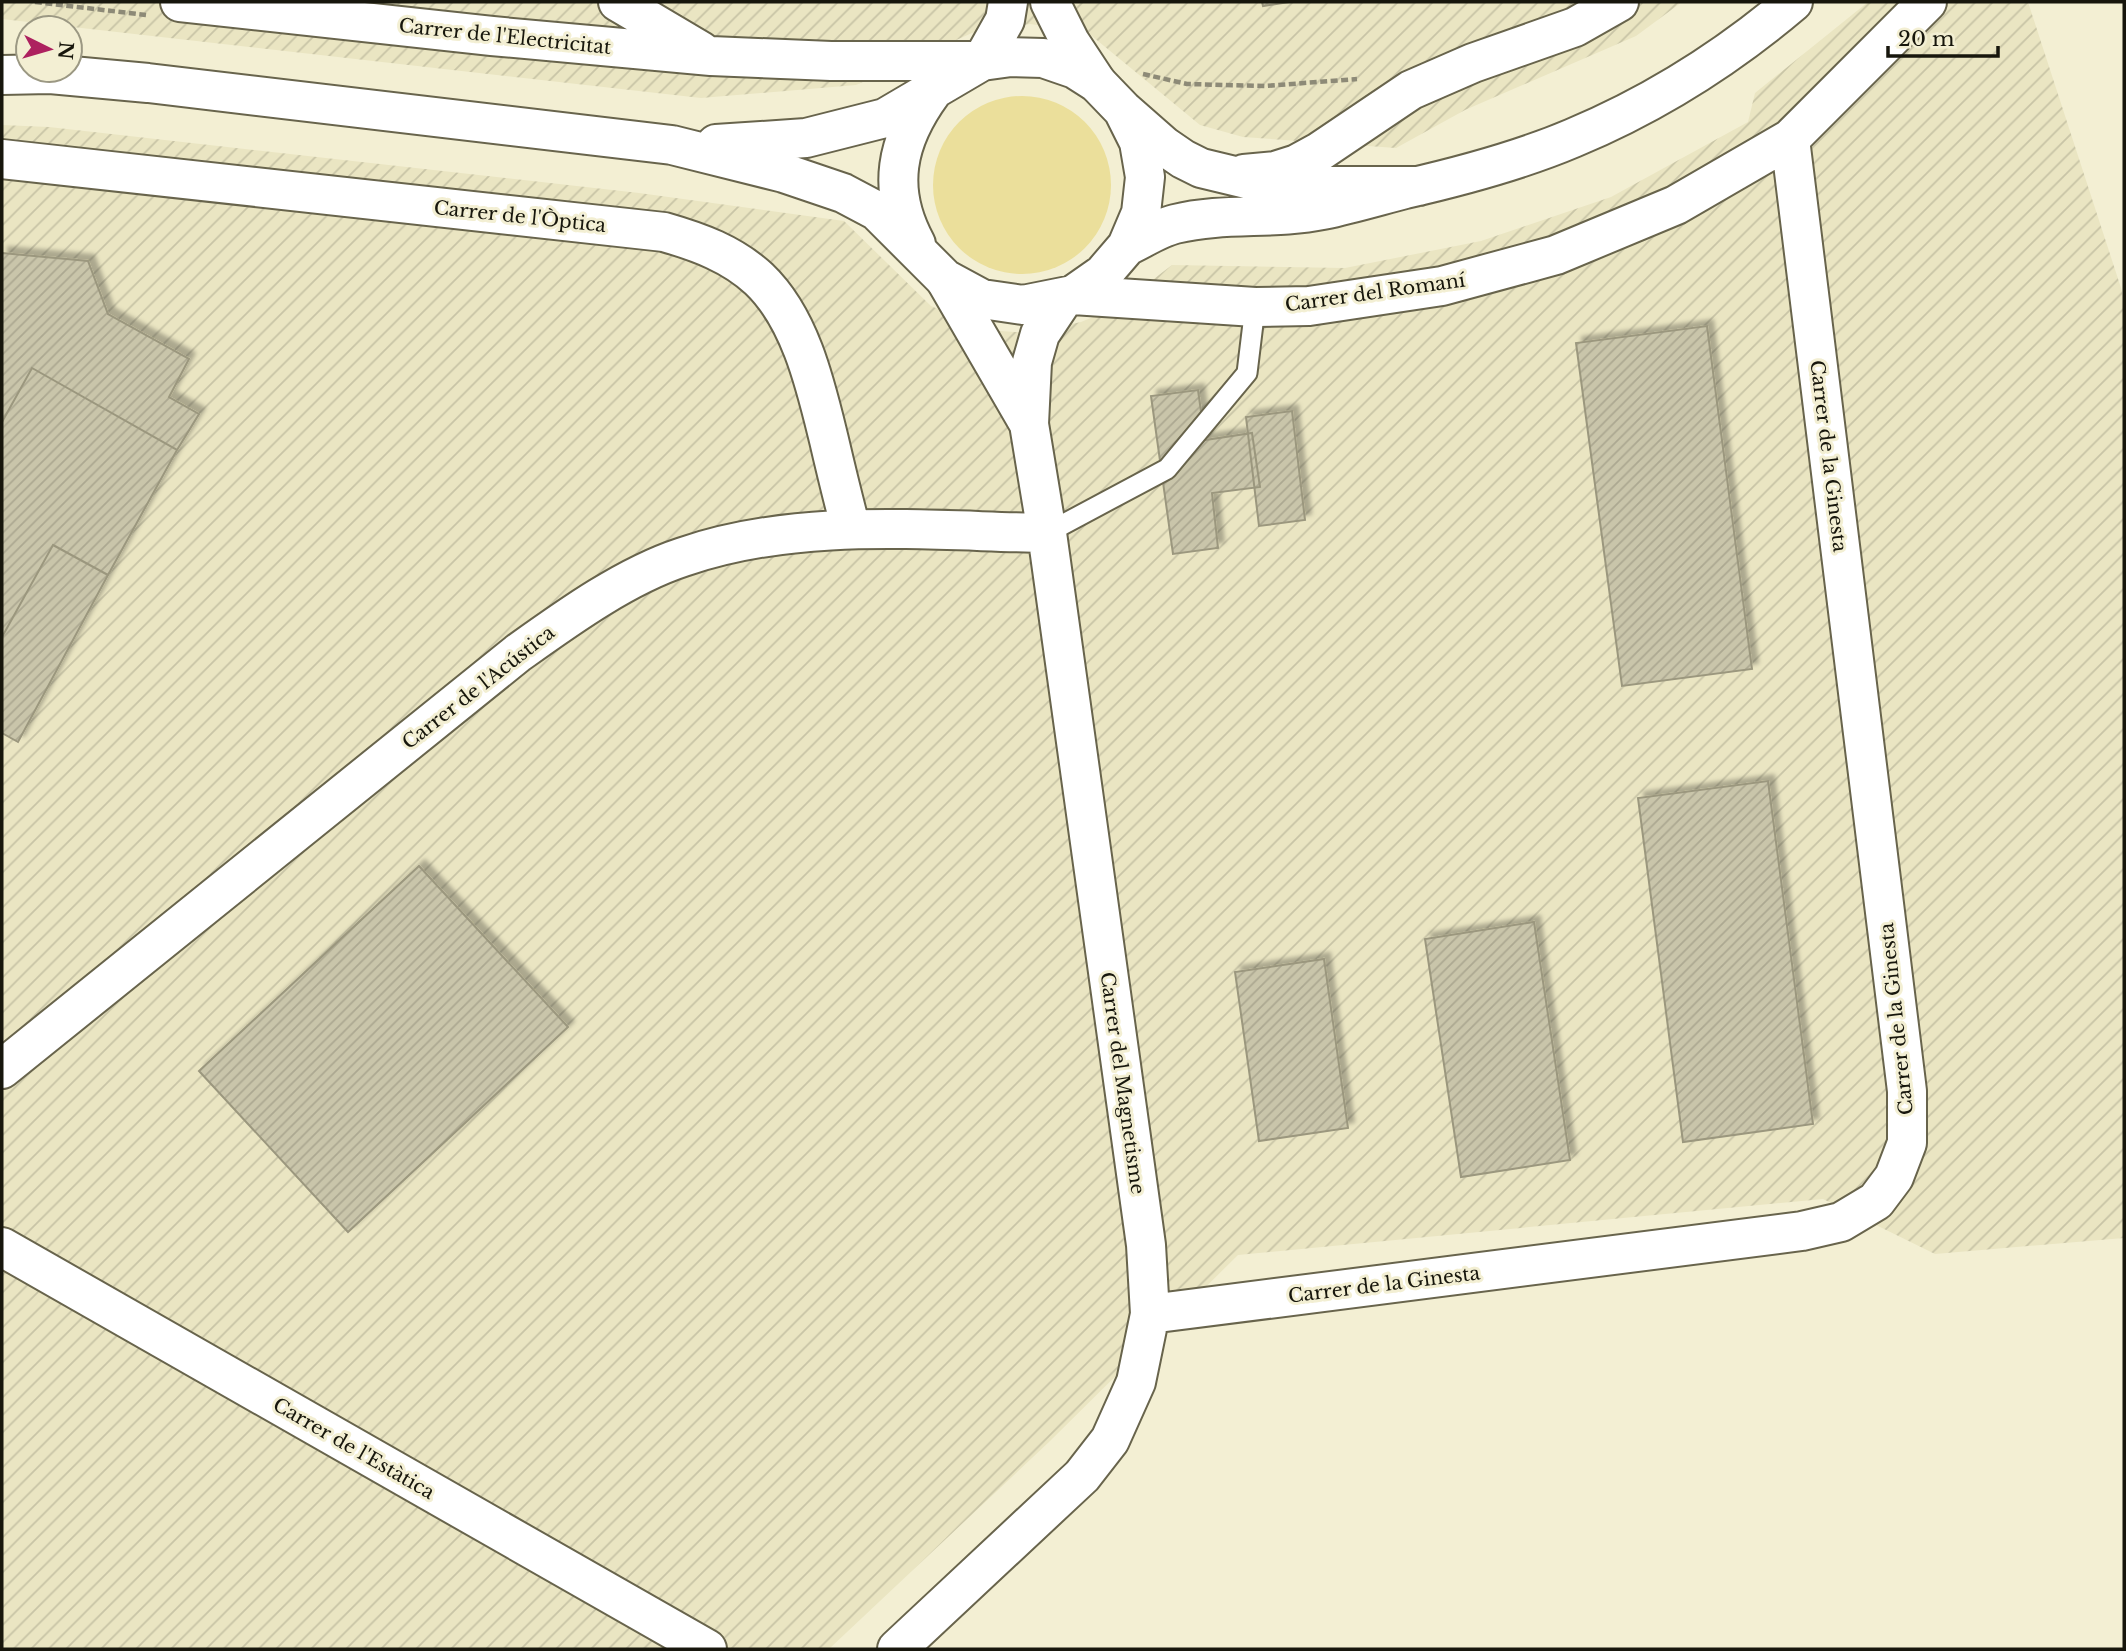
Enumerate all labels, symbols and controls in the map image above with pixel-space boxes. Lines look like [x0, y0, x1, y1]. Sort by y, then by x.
north arrow [14, 14, 84, 84]
street label: Carrer de l'Electricitat [398, 14, 613, 59]
scale bar [1888, 14, 1998, 58]
text: 20 m [1898, 26, 1955, 52]
text: N [53, 41, 78, 60]
street label: Carrer de l'Òptica [433, 196, 608, 237]
street label: Carrer del Romaní [1284, 268, 1467, 317]
street label: Carrer de la Ginesta [1805, 359, 1852, 554]
street label: Carrer de l'Acústica [398, 620, 559, 754]
street label: Carrer de la Ginesta [1875, 921, 1918, 1116]
street label: Carrer del Magnetisme [1096, 971, 1149, 1196]
street label: Carrer de la Ginesta [1287, 1261, 1482, 1308]
street label: Carrer de l'Estàtica [269, 1393, 439, 1504]

